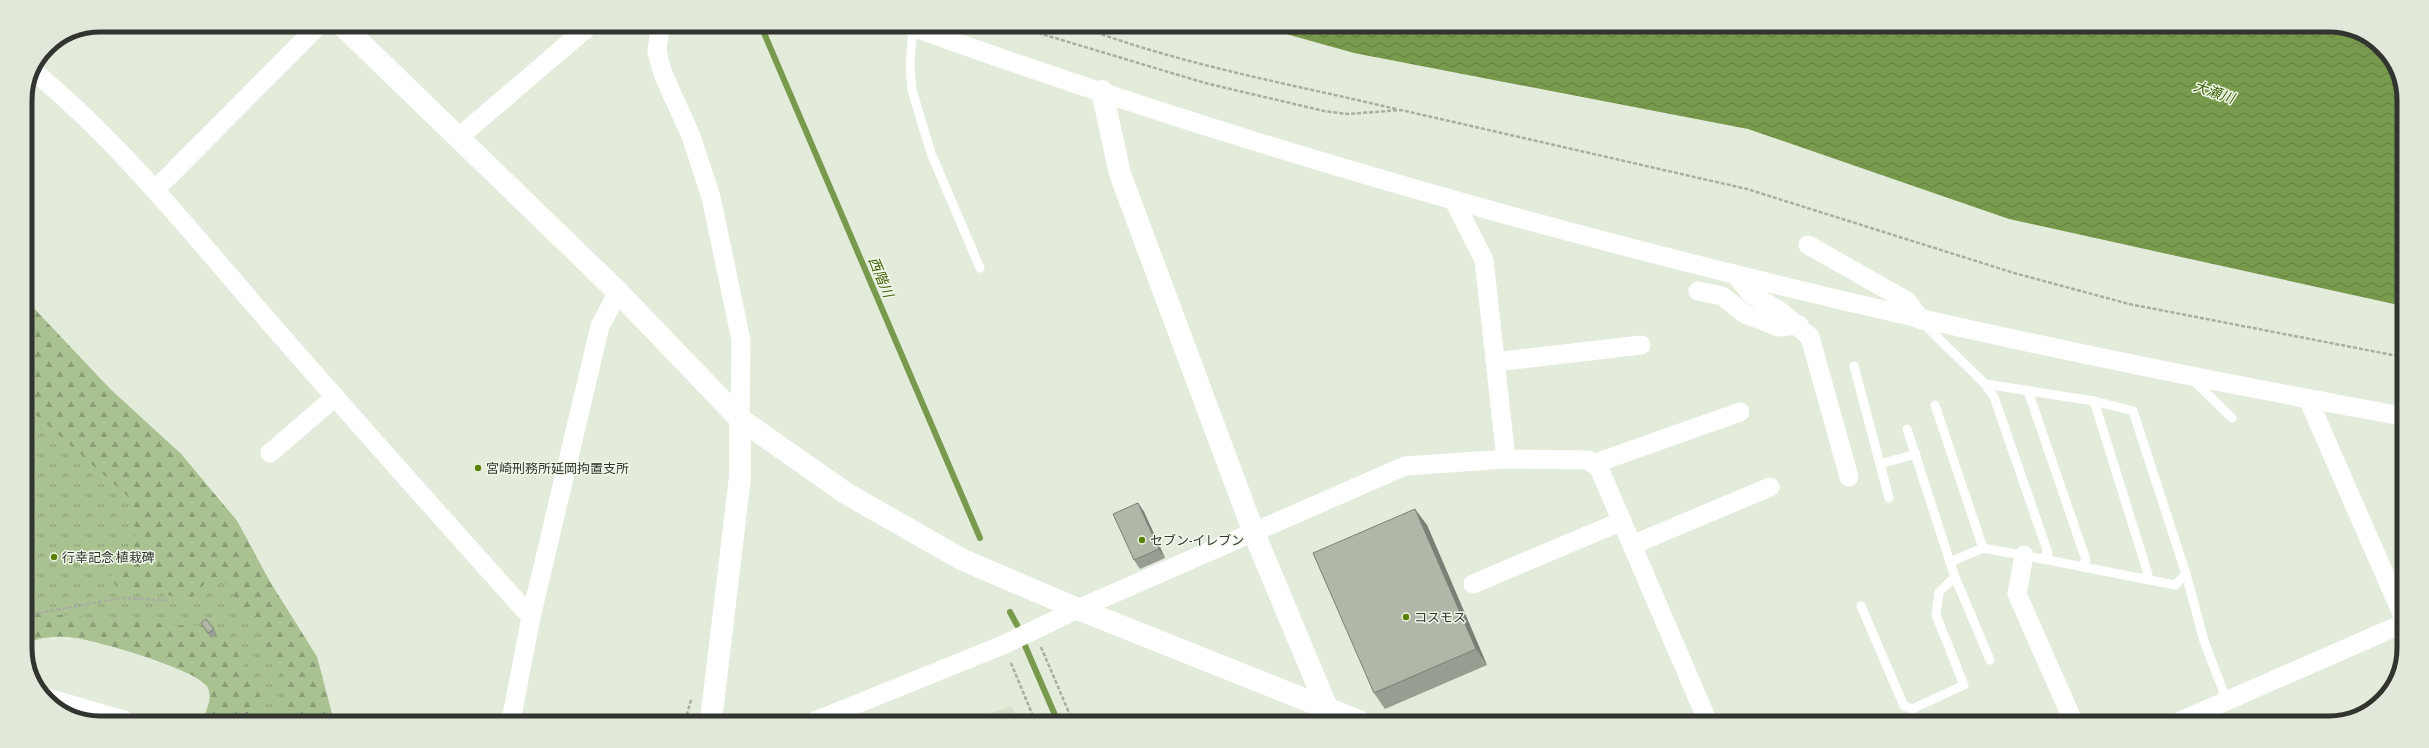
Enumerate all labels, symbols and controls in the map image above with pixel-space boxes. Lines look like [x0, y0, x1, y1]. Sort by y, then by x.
water label: 大瀬川 [2192, 78, 2238, 107]
water label: 西階川 [865, 255, 897, 301]
place label: 宮崎刑務所延岡拘置支所 [486, 461, 629, 476]
marker: 宮崎刑務所延岡拘置支所 [473, 463, 483, 473]
place label: セブン-イレブン [1150, 533, 1244, 548]
marker: セブン-イレブン [1137, 535, 1147, 545]
place label: 行幸記念 植栽碑 [62, 550, 155, 565]
marker: 行幸記念 植栽碑 [49, 552, 59, 562]
place label: コスモス [1414, 610, 1466, 625]
marker: コスモス [1401, 612, 1411, 622]

